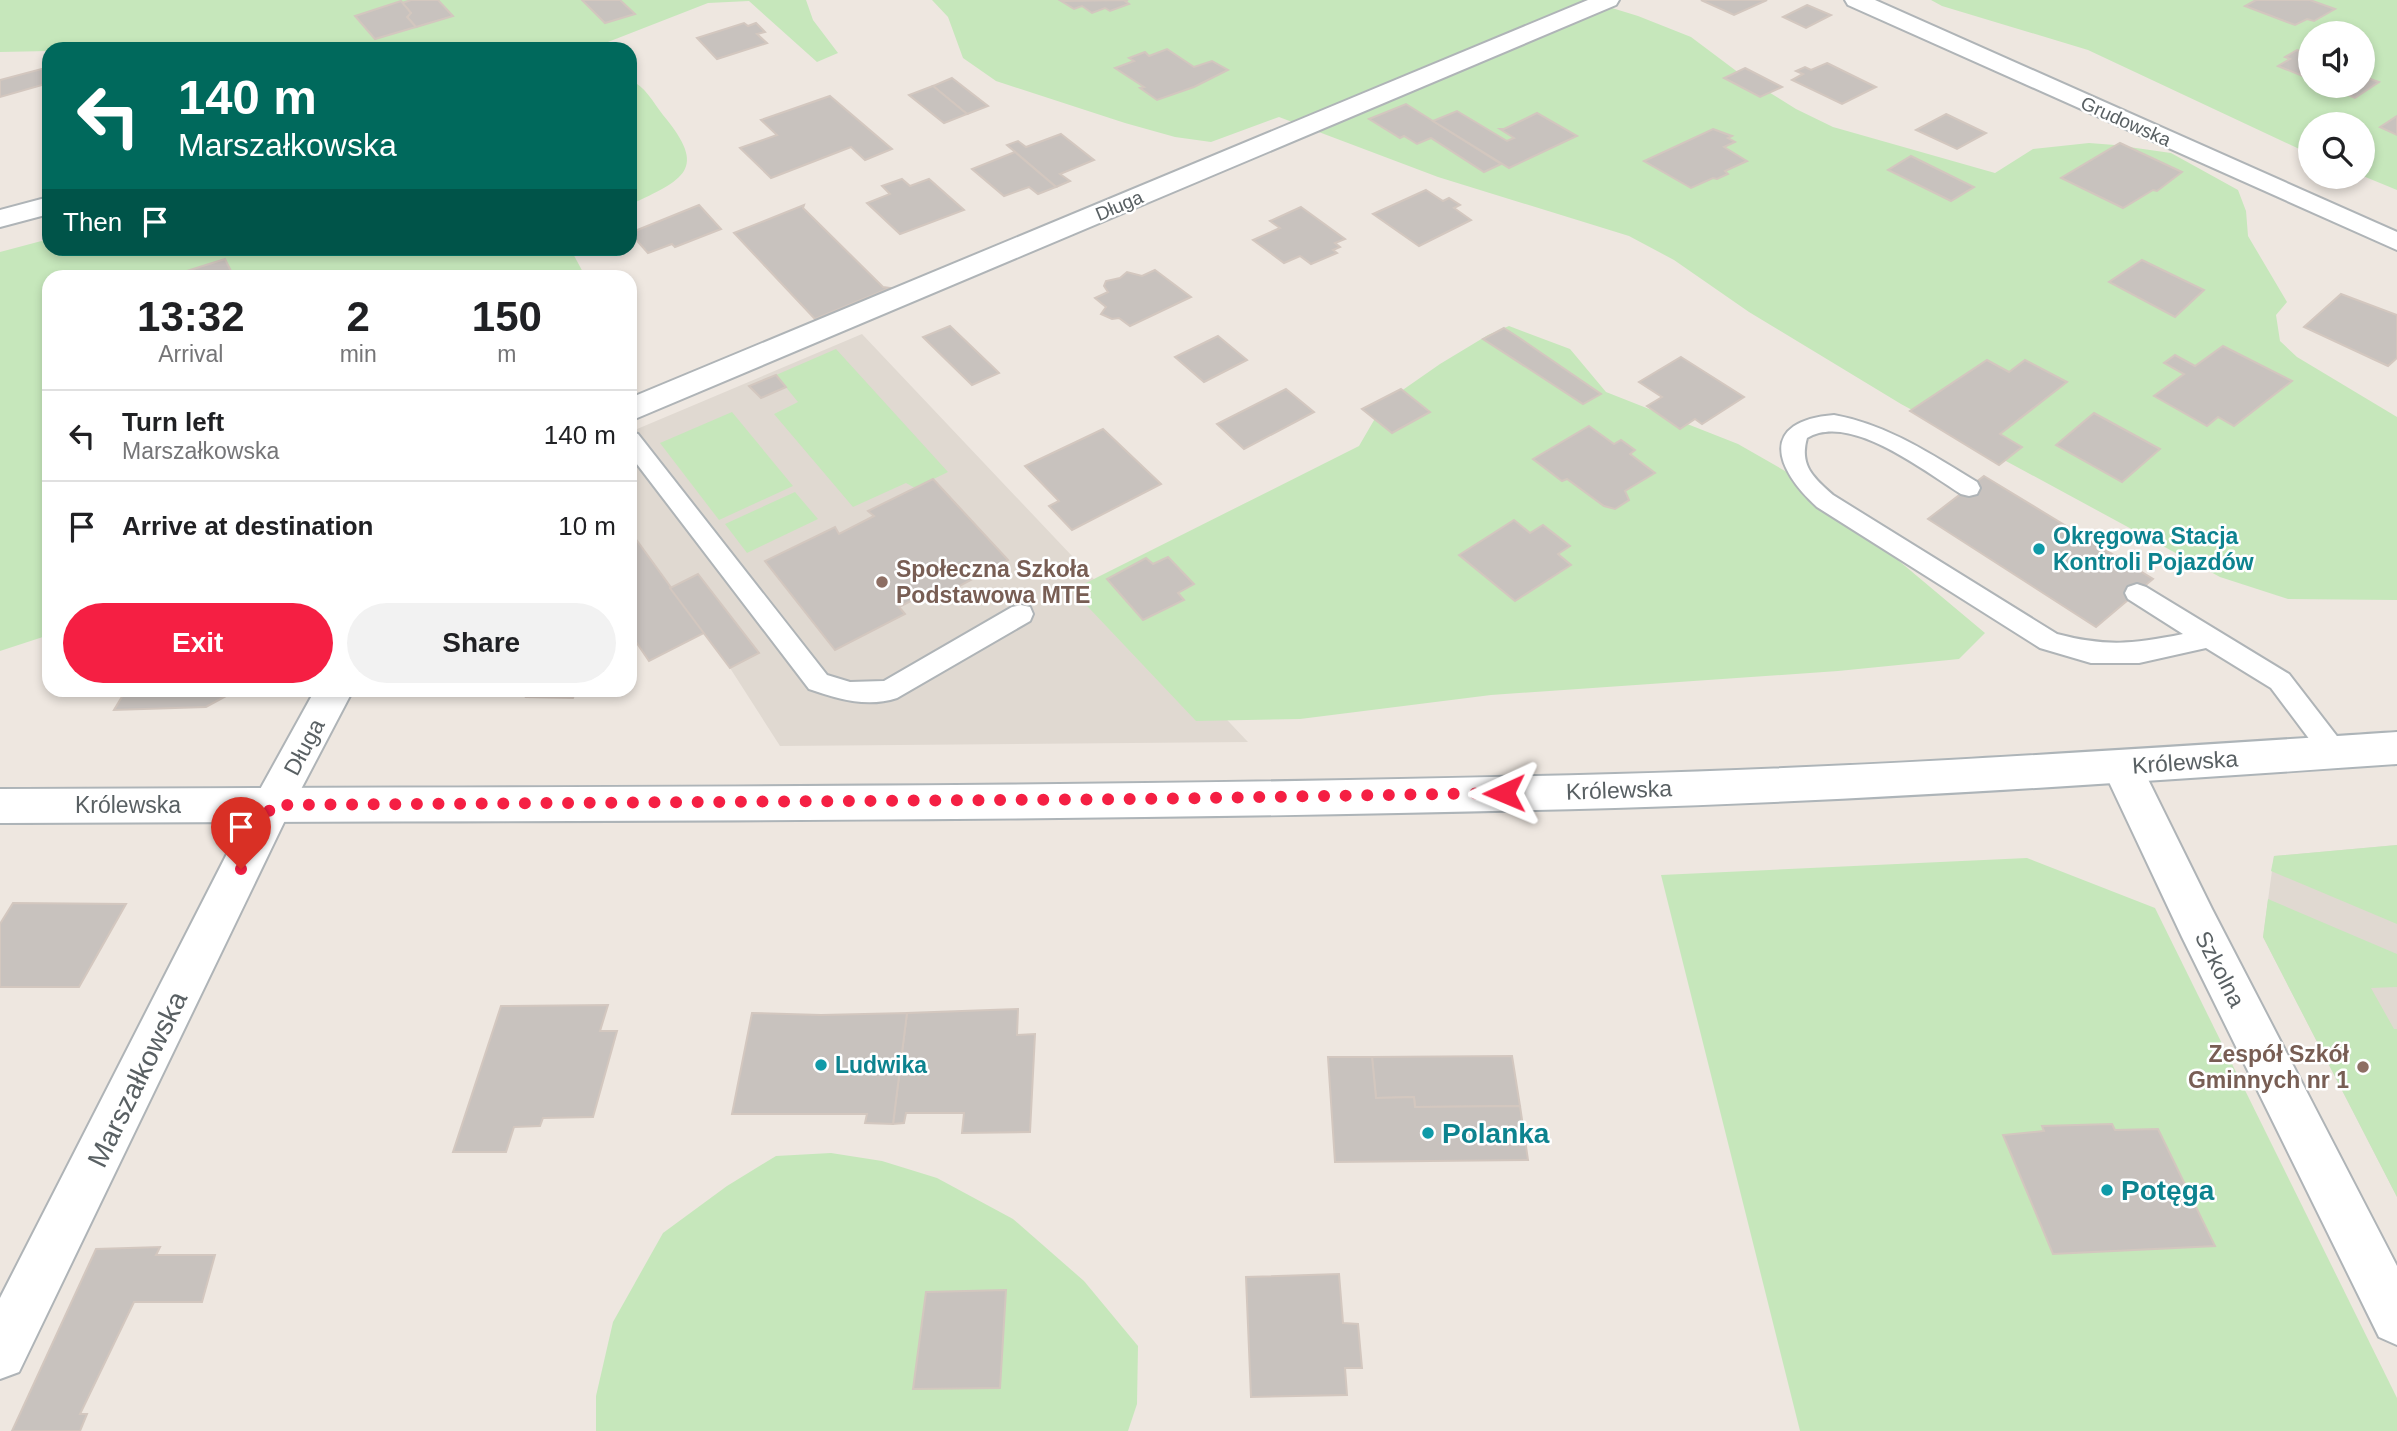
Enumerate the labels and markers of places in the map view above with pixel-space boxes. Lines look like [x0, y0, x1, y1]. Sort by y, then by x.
place label: Okręgowa Stacja Kontroli Pojazdów [2053, 523, 2254, 575]
marker: Okręgowa Stacja Kontroli Pojazdów [2031, 541, 2047, 557]
place label: Społeczna Szkoła Podstawowa MTE [896, 556, 1090, 608]
marker: Społeczna Szkoła Podstawowa MTE [874, 574, 890, 590]
pin [211, 797, 271, 869]
place label: Zespół Szkół Gminnych nr 1 [2188, 1041, 2350, 1093]
place label: Ludwika [835, 1052, 927, 1078]
marker: Ludwika [813, 1057, 829, 1073]
marker: Zespół Szkół Gminnych nr 1 [2355, 1059, 2371, 1075]
place label: Polanka [1442, 1118, 1550, 1149]
marker: Polanka [1420, 1125, 1436, 1141]
place label: Potęga [2121, 1175, 2215, 1206]
marker: Potęga [2099, 1182, 2115, 1198]

